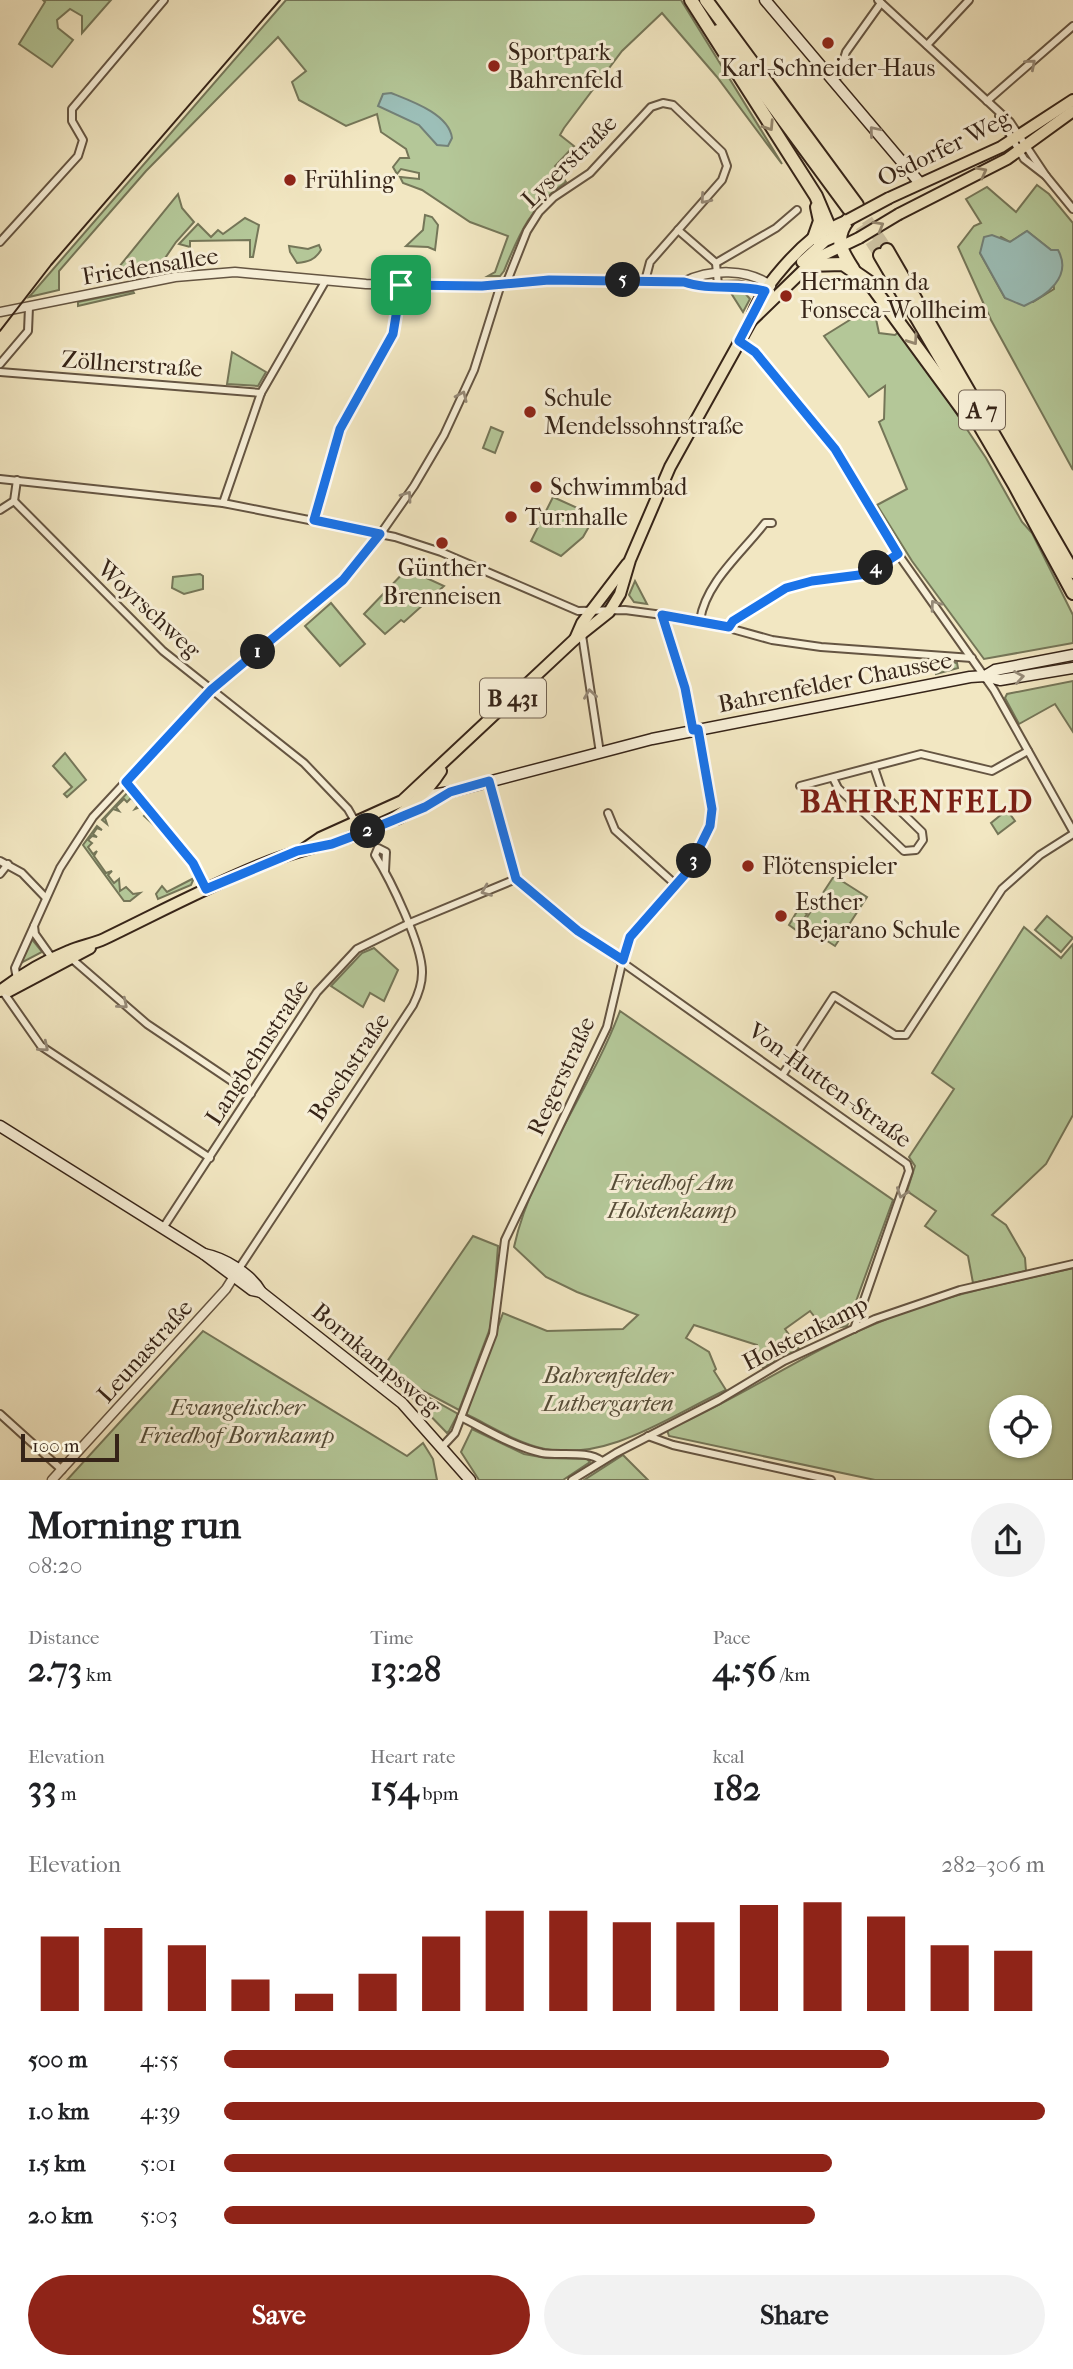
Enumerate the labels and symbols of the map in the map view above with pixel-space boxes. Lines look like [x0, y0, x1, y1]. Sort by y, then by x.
marker: Karl-Schneider-Haus [820, 35, 836, 51]
place label: Sportpark Bahrenfeld [508, 38, 624, 94]
place label: Karl-Schneider-Haus [721, 54, 935, 82]
marker: Sportpark Bahrenfeld [486, 58, 502, 74]
one-way arrow [1022, 60, 1035, 72]
street label: Osdorfer Weg [873, 103, 1016, 192]
street label: Lyserstraße [516, 109, 622, 213]
one-way arrow [761, 118, 774, 131]
one-way arrow [870, 126, 882, 139]
place label: Frühling [304, 166, 396, 194]
one-way arrow [975, 167, 987, 180]
marker: Frühling [282, 172, 298, 188]
one-way arrow [701, 191, 713, 204]
one-way arrow [872, 221, 885, 234]
street label: Friedensallee [80, 241, 220, 291]
pin [371, 255, 431, 315]
pin: 5 [606, 262, 640, 298]
place label: Hermann da Fonseca-Wollheim [800, 268, 987, 324]
marker: Hermann da Fonseca-Wollheim [778, 288, 794, 304]
one-way arrow [904, 332, 917, 345]
street label: Zöllnerstraße [61, 345, 204, 383]
place label: Schule Mendelssohnstraße [544, 384, 744, 440]
road number: A 7 [959, 390, 1005, 430]
one-way arrow [454, 391, 468, 403]
marker: Schule Mendelssohnstraße [522, 404, 538, 420]
place label: Schwimmbad [550, 473, 688, 501]
marker: Schwimmbad [528, 479, 544, 495]
one-way arrow [399, 491, 411, 504]
place label: Turnhalle [525, 503, 628, 531]
marker: Turnhalle [503, 509, 519, 525]
marker: Günther Brenneisen [434, 535, 450, 551]
pin: 4 [858, 550, 894, 586]
street label: Woyrschweg [91, 553, 207, 665]
place label: Günther Brenneisen [383, 554, 502, 610]
one-way arrow [931, 601, 943, 613]
pin: 1 [240, 634, 276, 670]
street label: Bahrenfelder Chaussee [716, 646, 955, 718]
one-way arrow [1013, 670, 1025, 685]
road number: B 431 [480, 678, 546, 718]
one-way arrow [583, 688, 598, 700]
district label: BAHRENFELD [800, 783, 1034, 820]
pin: 2 [350, 814, 386, 848]
pin: 3 [676, 844, 712, 878]
place label: Flötenspieler [762, 852, 898, 880]
marker: Flötenspieler [740, 858, 756, 874]
one-way arrow [481, 882, 493, 896]
place label: Esther Bejarano Schule [795, 888, 960, 944]
marker: Esther Bejarano Schule [773, 908, 789, 924]
street label: Langbehnstraße [200, 974, 315, 1130]
one-way arrow [114, 996, 127, 1008]
street label: Boschstraße [303, 1008, 395, 1126]
street label: Regerstraße [521, 1012, 601, 1140]
street label: Von-Hutten-Straße [742, 1016, 917, 1154]
one-way arrow [36, 1039, 49, 1052]
park label: Friedhof Am Holstenkamp [606, 1168, 737, 1224]
one-way arrow [896, 1187, 910, 1199]
street label: Holstenkamp [738, 1289, 872, 1377]
street label: Leunastraße [92, 1294, 199, 1408]
street label: Bornkampsweg [306, 1297, 447, 1422]
park label: Bahrenfelder Luthergarten [540, 1361, 675, 1417]
park label: Evangelischer Friedhof Bornkamp [138, 1393, 335, 1449]
scale bar [21, 1431, 119, 1463]

